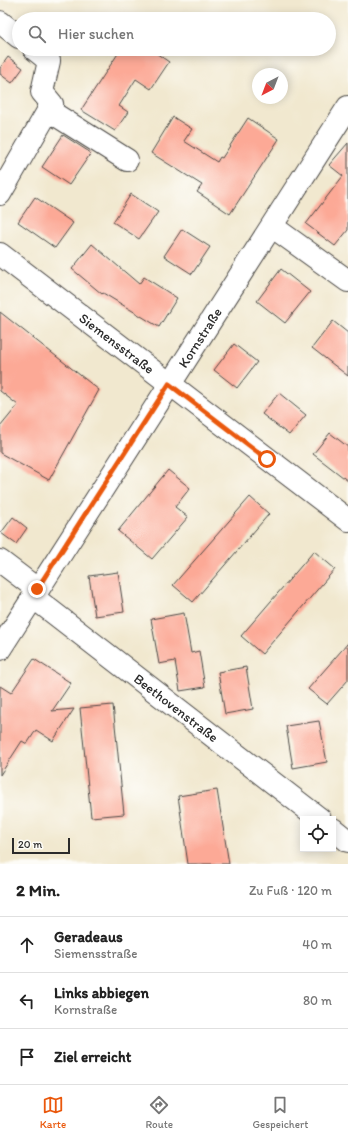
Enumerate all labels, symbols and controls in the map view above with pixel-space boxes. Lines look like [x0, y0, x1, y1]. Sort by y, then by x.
search box [12, 12, 336, 56]
icon: search [26, 23, 48, 45]
text: Hier suchen [58, 25, 134, 43]
north arrow [252, 68, 288, 104]
street label: Kornstraße [174, 304, 226, 371]
street label: Siemensstraße [76, 309, 158, 378]
route start [258, 450, 276, 468]
route end [28, 580, 46, 598]
street label: Beethovenstraße [130, 670, 222, 746]
map controls [300, 816, 336, 852]
button: locate [300, 816, 336, 852]
scale bar [12, 836, 70, 855]
text: 20 m [18, 838, 42, 851]
text: 2 Min. [16, 880, 60, 900]
text: Zu Fuß · 120 m [249, 883, 332, 898]
text: Geradeaus [54, 928, 123, 946]
icon: ahead [16, 934, 38, 956]
text: 40 m [302, 937, 332, 952]
text: Siemensstraße [54, 946, 138, 961]
text: Links abbiegen [54, 984, 149, 1002]
icon: left [16, 990, 38, 1012]
text: 80 m [303, 993, 332, 1008]
text: Kornstraße [54, 1002, 117, 1017]
icon: arrive [16, 1046, 38, 1068]
text: Ziel erreicht [54, 1048, 131, 1066]
tab: Karte [40, 1094, 66, 1131]
tab: Route [146, 1094, 173, 1131]
tab: Gespeichert [253, 1094, 308, 1131]

